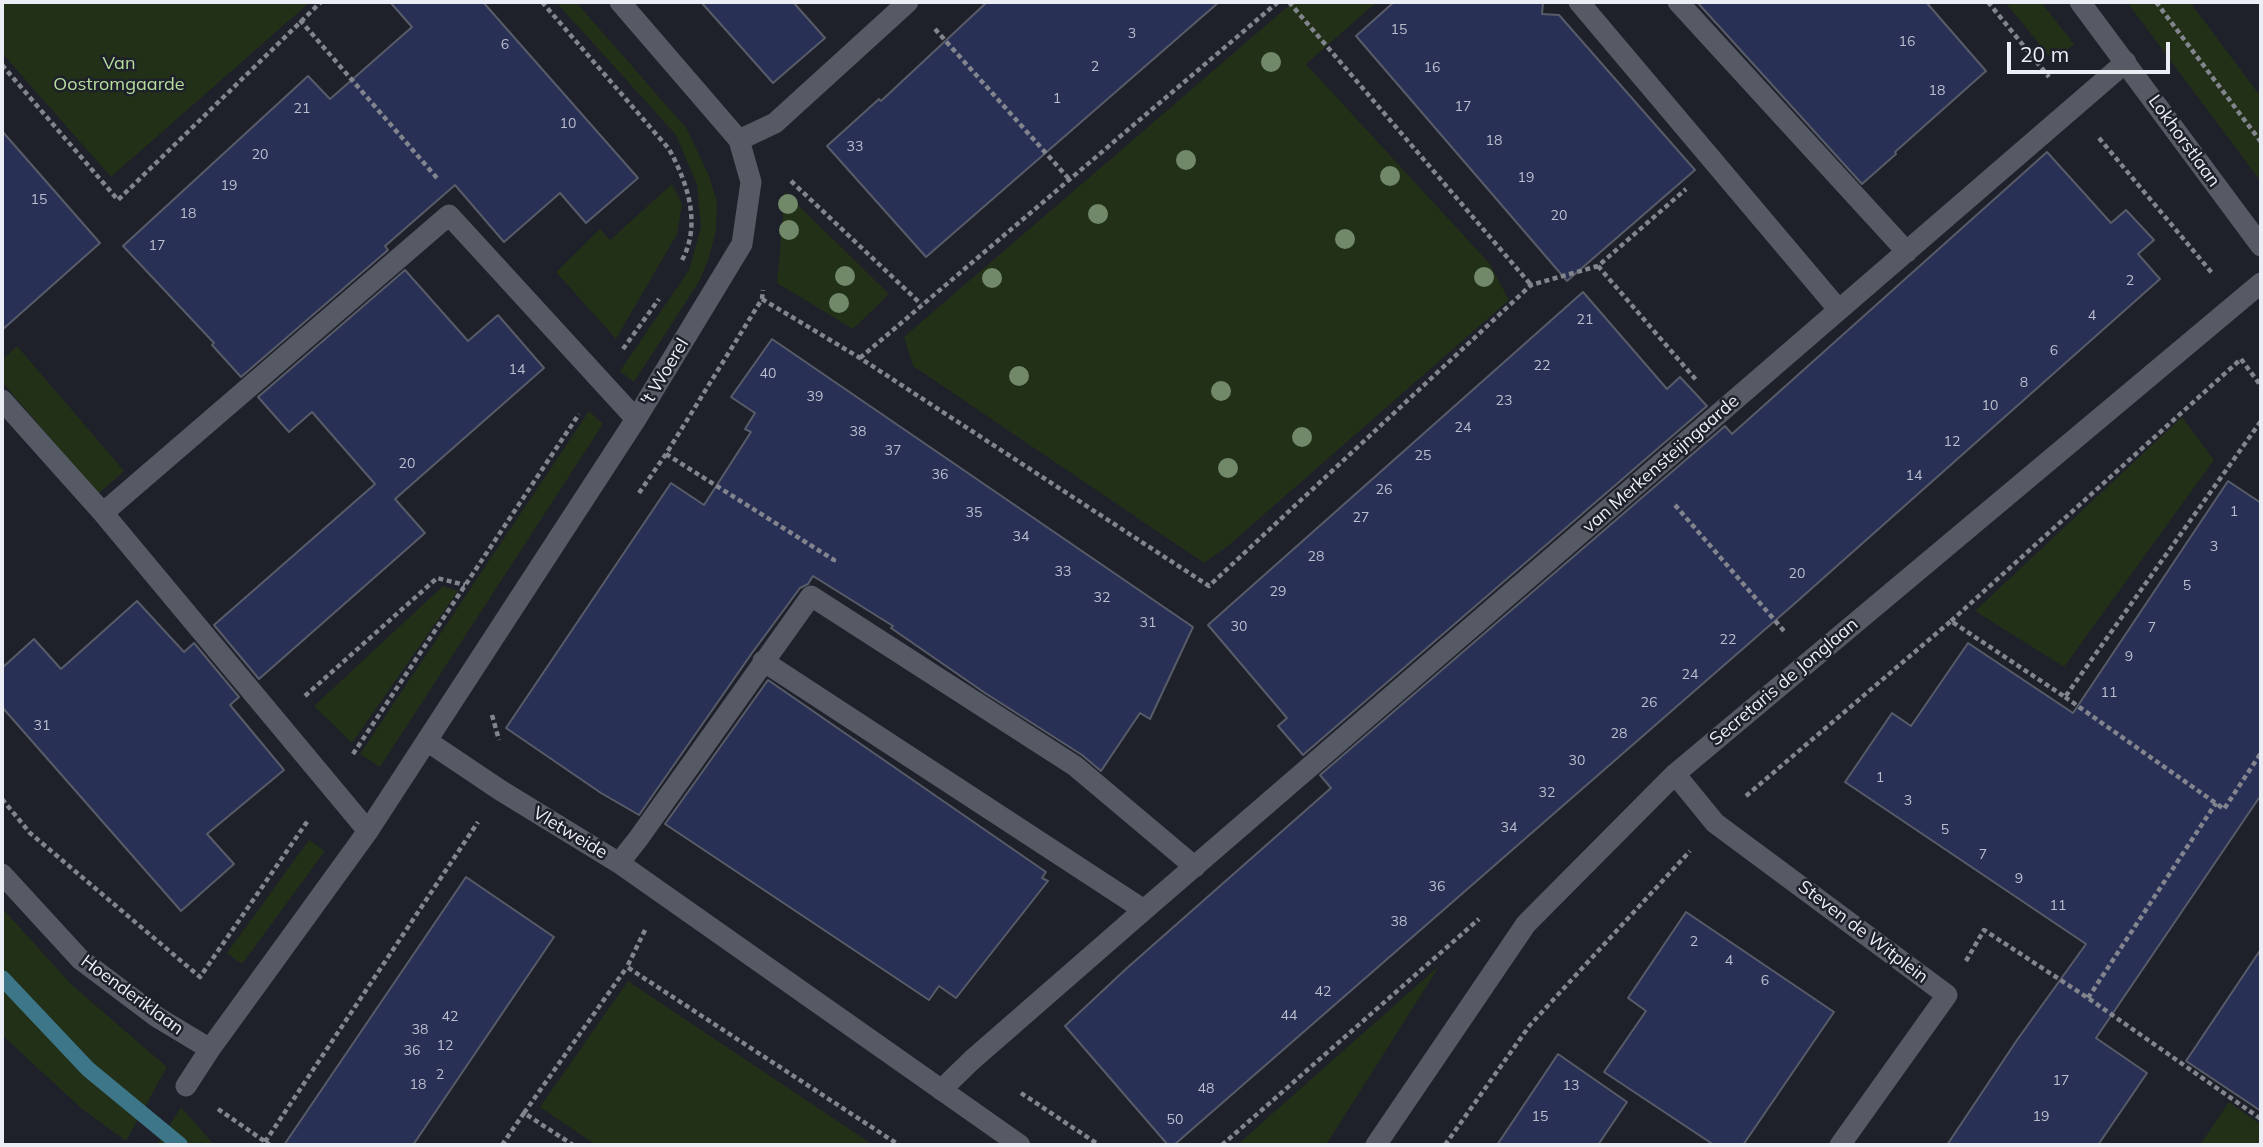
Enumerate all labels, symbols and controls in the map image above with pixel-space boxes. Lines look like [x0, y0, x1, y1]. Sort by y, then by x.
house number: 15 [1391, 22, 1407, 38]
house number: 3 [1128, 26, 1136, 42]
scale bar [2011, 28, 2174, 72]
house number: 16 [1899, 34, 1915, 50]
house number: 6 [501, 37, 509, 53]
text: 20 m [2020, 41, 2069, 67]
park label: Van Oostromgaarde [53, 53, 185, 96]
house number: 2 [1091, 59, 1099, 75]
house number: 16 [1424, 60, 1440, 76]
house number: 18 [1929, 83, 1945, 99]
house number: 1 [1053, 91, 1061, 107]
street label: Lokhorstlaan [2143, 91, 2225, 191]
house number: 17 [1455, 99, 1471, 115]
house number: 21 [294, 101, 310, 117]
house number: 10 [560, 116, 576, 132]
house number: 18 [1486, 133, 1502, 149]
house number: 33 [847, 139, 863, 155]
house number: 20 [252, 147, 268, 163]
house number: 19 [1518, 170, 1534, 186]
house number: 19 [221, 178, 237, 194]
house number: 15 [31, 192, 47, 208]
house number: 18 [180, 206, 196, 222]
house number: 20 [1551, 208, 1567, 224]
house number: 17 [149, 238, 165, 254]
house number: 2 [2126, 273, 2134, 289]
house number: 4 [2088, 308, 2096, 324]
house number: 21 [1577, 312, 1593, 328]
street label: 't Woerel [637, 335, 693, 409]
house number: 6 [2050, 343, 2058, 359]
house number: 22 [1534, 358, 1550, 374]
house number: 14 [509, 362, 525, 378]
house number: 40 [760, 366, 776, 382]
house number: 8 [2020, 375, 2028, 391]
house number: 39 [807, 389, 823, 405]
street label: van Merkensteijngaarde [1578, 390, 1744, 538]
house number: 23 [1496, 393, 1512, 409]
house number: 10 [1982, 398, 1998, 414]
house number: 24 [1455, 420, 1471, 436]
house number: 38 [850, 424, 866, 440]
house number: 12 [1944, 434, 1960, 450]
house number: 37 [885, 443, 901, 459]
house number: 25 [1415, 448, 1431, 464]
house number: 20 [399, 456, 415, 472]
house number: 36 [932, 467, 948, 483]
house number: 14 [1906, 468, 1922, 484]
house number: 26 [1376, 482, 1392, 498]
house number: 1 [2230, 504, 2238, 520]
house number: 35 [966, 505, 982, 521]
house number: 27 [1353, 510, 1369, 526]
house number: 34 [1013, 529, 1029, 545]
house number: 3 [2210, 539, 2218, 555]
house number: 28 [1308, 549, 1324, 565]
house number: 33 [1055, 564, 1071, 580]
house number: 20 [1789, 566, 1805, 582]
house number: 5 [2183, 578, 2191, 594]
house number: 29 [1270, 584, 1286, 600]
house number: 32 [1094, 590, 1110, 606]
street label: Secretaris de Jonglaan [1705, 614, 1863, 750]
house number: 31 [1140, 615, 1156, 631]
house number: 30 [1231, 619, 1247, 635]
house number: 7 [2148, 620, 2156, 636]
house number: 22 [1720, 632, 1736, 648]
house number: 9 [2125, 649, 2133, 665]
house number: 24 [1682, 667, 1698, 683]
house number: 11 [2101, 685, 2117, 701]
house number: 26 [1641, 695, 1657, 711]
house number: 31 [34, 718, 50, 734]
house number: 28 [1611, 726, 1627, 742]
house number: 30 [1569, 753, 1585, 769]
house number: 1 [1876, 770, 1884, 786]
house number: 32 [1539, 785, 1555, 801]
house number: 3 [1904, 793, 1912, 809]
street label: Vletweide [529, 802, 611, 864]
house number: 34 [1501, 820, 1517, 836]
house number: 5 [1941, 822, 1949, 838]
house number: 7 [1979, 847, 1987, 863]
house number: 9 [2015, 871, 2023, 887]
street label: Steven de Witplein [1794, 876, 1932, 988]
house number: 36 [1429, 879, 1445, 895]
house number: 11 [2050, 898, 2066, 914]
house number: 38 [1391, 914, 1407, 930]
house number: 2 [1690, 934, 1698, 950]
street label: Hoenderiklaan [76, 951, 188, 1039]
house number: 4 [1725, 953, 1733, 969]
house number: 6 [1761, 973, 1769, 989]
house number: 42 [1315, 984, 1331, 1000]
house number: 44 [1281, 1008, 1297, 1024]
house number: 42 [442, 1009, 458, 1025]
house number: 38 [412, 1022, 428, 1038]
house number: 12 [437, 1038, 453, 1054]
house number: 36 [404, 1043, 420, 1059]
house number: 2 [436, 1067, 444, 1083]
house number: 17 [2053, 1073, 2069, 1089]
house number: 18 [410, 1077, 426, 1093]
house number: 13 [1563, 1078, 1579, 1094]
house number: 48 [1198, 1081, 1214, 1097]
house number: 15 [1532, 1109, 1548, 1125]
house number: 19 [2033, 1109, 2049, 1125]
house number: 50 [1167, 1112, 1183, 1128]

